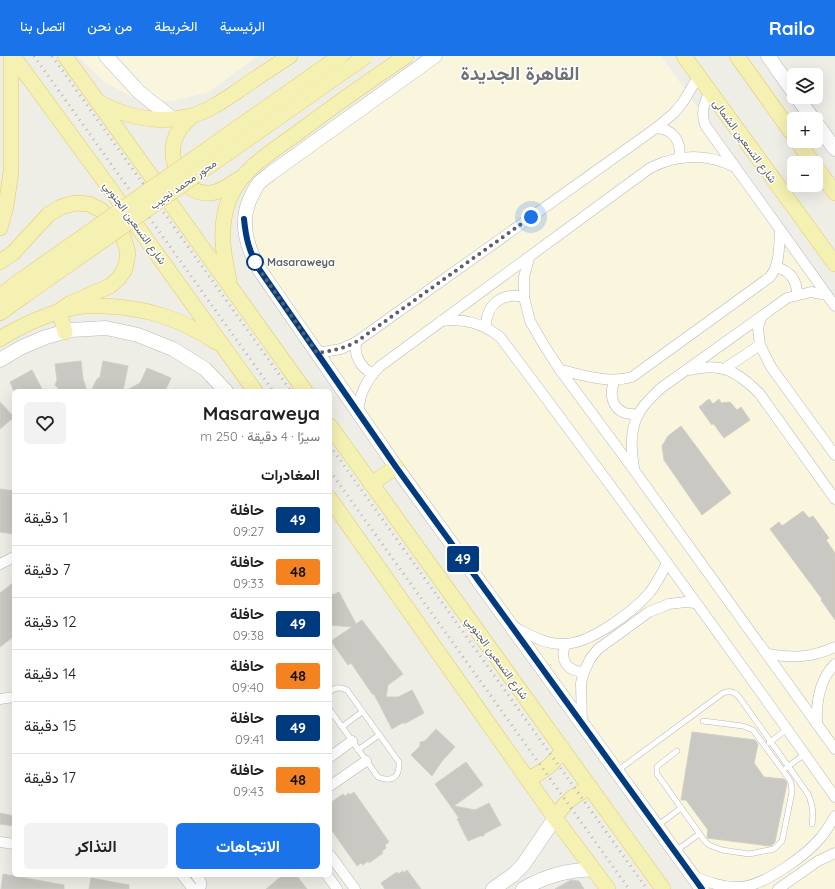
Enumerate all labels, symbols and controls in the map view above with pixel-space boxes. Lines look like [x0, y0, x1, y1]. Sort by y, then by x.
text: Railo [769, 16, 815, 40]
text: اتصل بنا [20, 17, 65, 35]
text: من نحن [87, 17, 132, 35]
text: الخريطة [154, 17, 198, 35]
text: الرئيسية [220, 17, 265, 35]
district label: القاهرة الجديدة [461, 61, 579, 86]
map controls [787, 68, 823, 192]
button: layers [787, 68, 823, 104]
street label: شارع التسعين الشمالى [709, 96, 780, 186]
button: + [787, 112, 823, 148]
street label: محور محمد نجيب [147, 156, 219, 212]
button: − [787, 156, 823, 192]
street label: شارع التسعين الجنوبي [98, 179, 170, 269]
your location [521, 207, 541, 227]
marker: Masaraweya [246, 253, 264, 271]
place label: Masaraweya [267, 255, 335, 269]
text: Masaraweya [203, 401, 320, 425]
button: heart [24, 402, 66, 444]
text: سيرًا · 4 دقيقة · 250 m [200, 428, 320, 444]
text: المغادرات [261, 465, 320, 484]
text: حافلة [230, 500, 264, 519]
text: 1 دقيقة [24, 508, 68, 527]
text: 49 [290, 511, 306, 529]
text: 09:27 [233, 523, 264, 539]
line badge: 49 [445, 546, 481, 572]
text: 49 [455, 550, 471, 568]
text: حافلة [230, 552, 264, 571]
text: 7 دقيقة [24, 560, 71, 579]
text: 48 [290, 563, 306, 581]
text: 09:33 [233, 575, 264, 591]
text: حافلة [230, 604, 264, 623]
text: 12 دقيقة [24, 612, 77, 631]
street label: شارع التسعين الجنوبي [460, 614, 532, 704]
text: 49 [290, 615, 306, 633]
text: 09:38 [233, 627, 264, 643]
text: حافلة [230, 656, 264, 675]
text: 14 دقيقة [24, 664, 76, 683]
text: 48 [290, 667, 306, 685]
text: 09:40 [232, 679, 264, 695]
text: حافلة [230, 708, 264, 727]
text: 15 دقيقة [24, 716, 77, 735]
text: 49 [290, 719, 306, 737]
text: 09:41 [235, 731, 264, 747]
text: حافلة [230, 760, 264, 779]
text: 17 دقيقة [24, 768, 76, 787]
text: 48 [290, 771, 306, 789]
text: 09:43 [233, 783, 264, 799]
button: التذاكر [24, 823, 168, 869]
button: الاتجاهات [176, 823, 320, 869]

